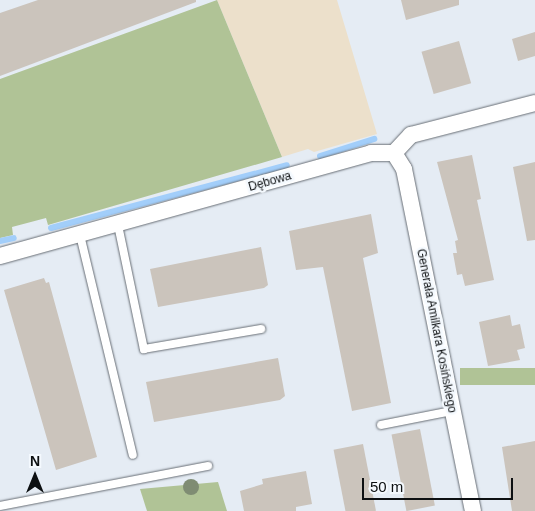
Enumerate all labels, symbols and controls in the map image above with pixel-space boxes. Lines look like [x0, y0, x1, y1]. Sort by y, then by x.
street label: Dębowa [247, 169, 293, 195]
street label: Generała Amilkara Kosińskiego [413, 247, 459, 415]
north arrow [10, 451, 60, 501]
text: N [30, 453, 40, 469]
scale bar [365, 468, 516, 500]
text: 50 m [370, 478, 403, 495]

